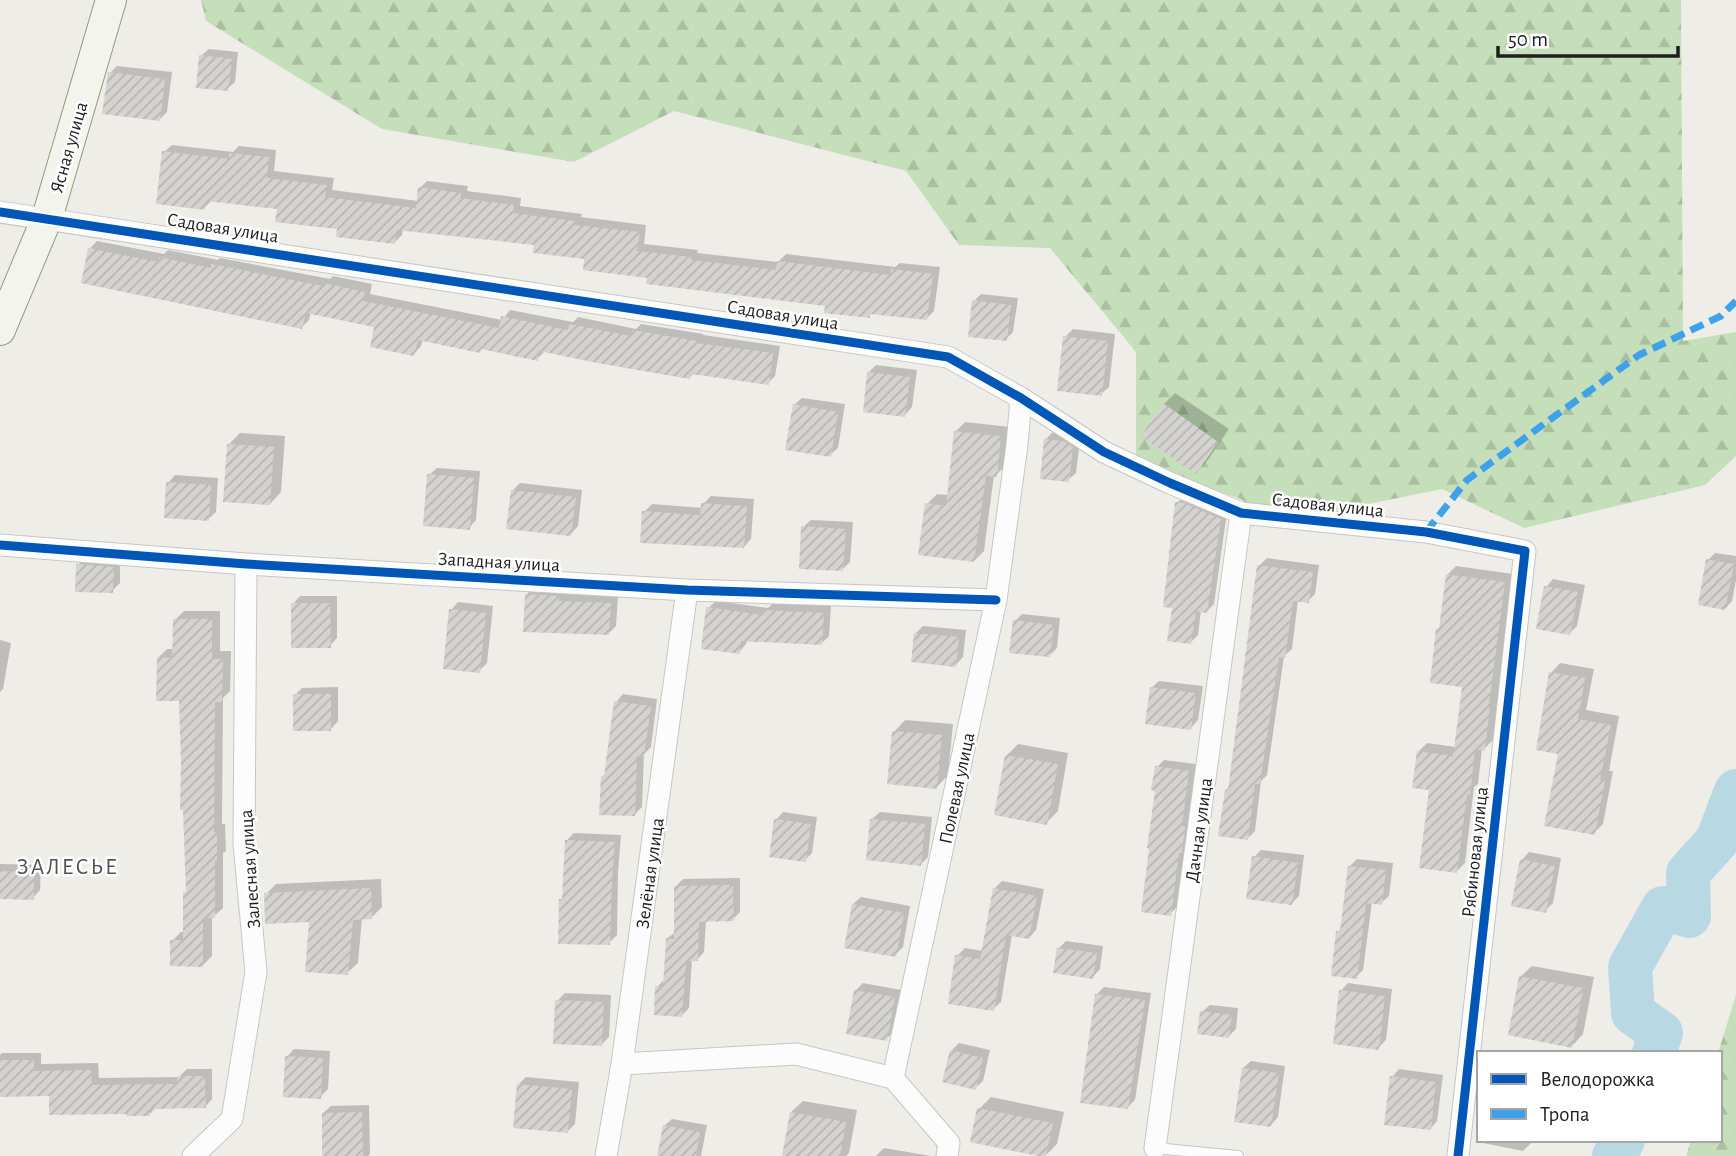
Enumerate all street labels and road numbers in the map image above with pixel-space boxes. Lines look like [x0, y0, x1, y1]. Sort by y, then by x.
street label: Ясная улица [47, 99, 92, 195]
street label: Садовая улица [166, 210, 280, 247]
street label: Садовая улица [726, 297, 840, 334]
street label: Садовая улица [1271, 490, 1385, 521]
street label: Западная улица [437, 550, 561, 575]
street label: Полевая улица [936, 731, 979, 846]
street label: Дачная улица [1183, 776, 1216, 884]
street label: Рябиновая улица [1459, 785, 1492, 919]
street label: Залесная улица [237, 808, 264, 929]
street label: Зелёная улица [633, 816, 668, 930]

